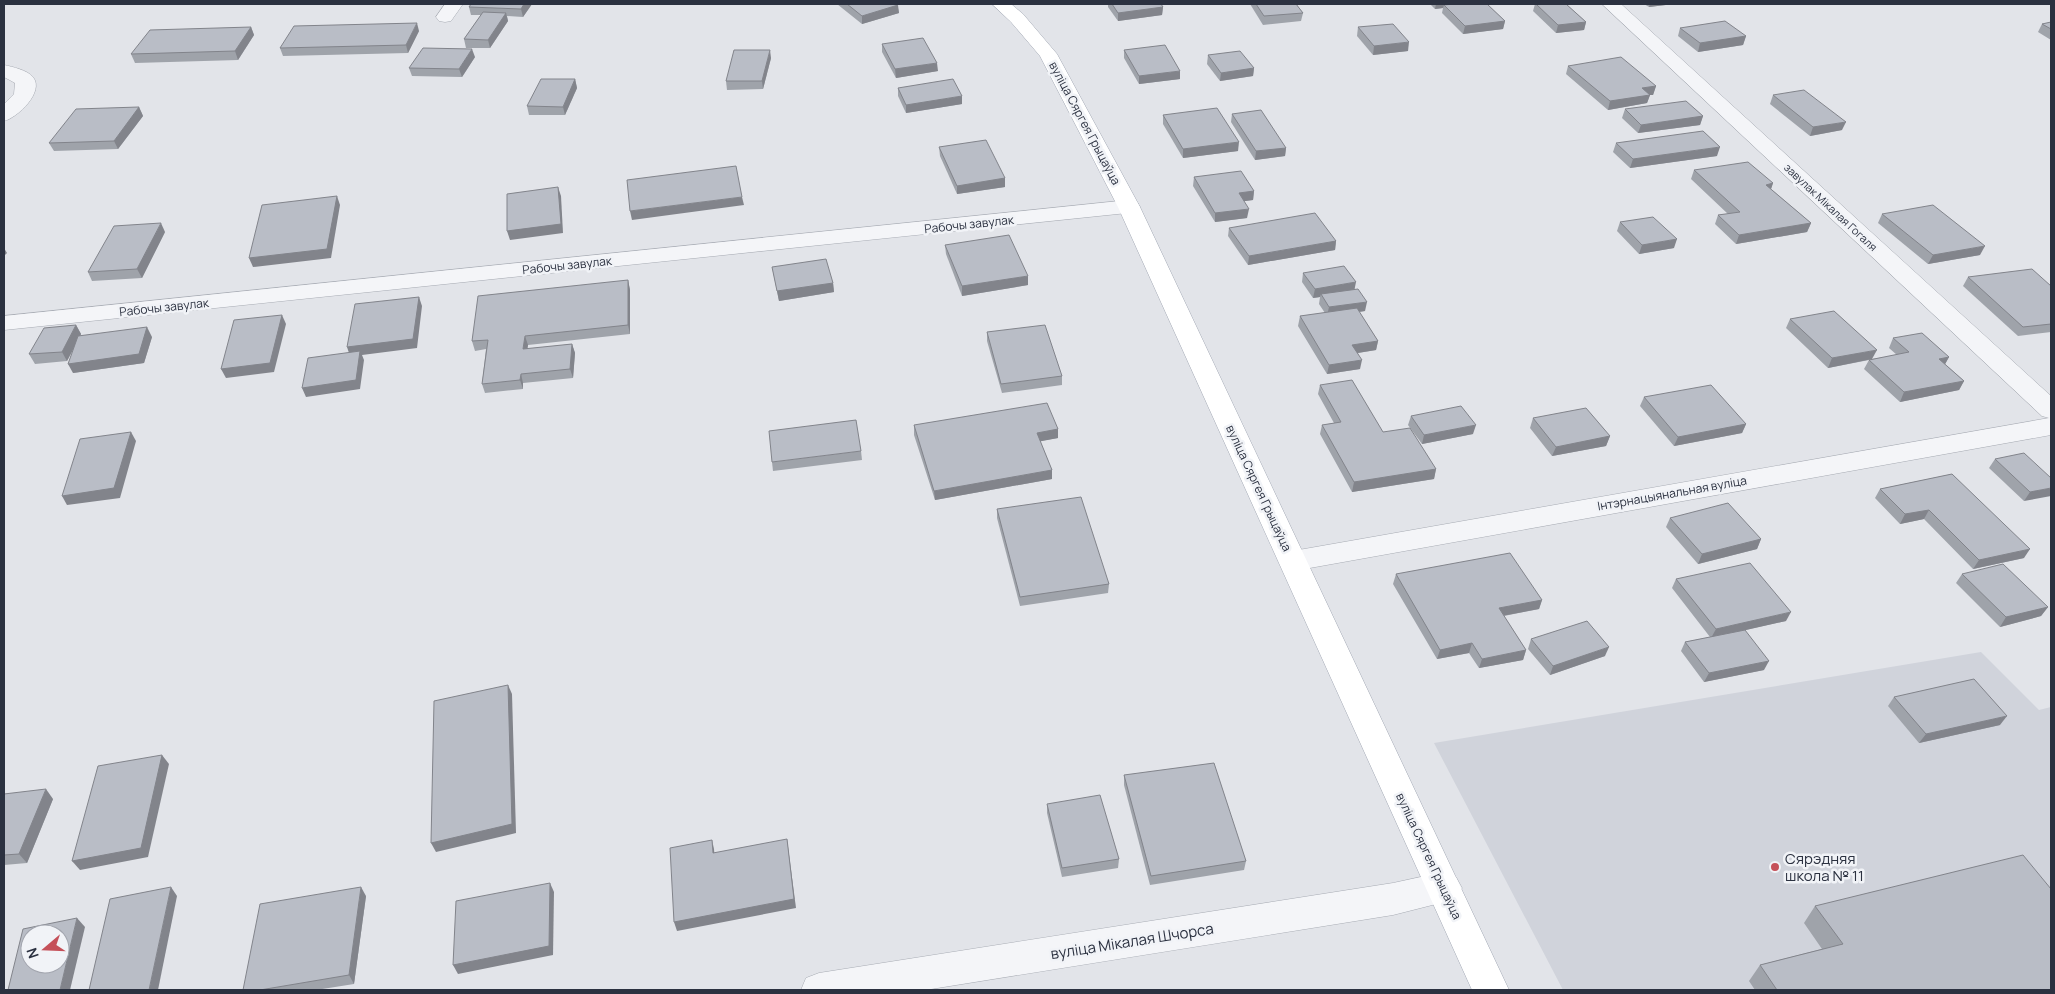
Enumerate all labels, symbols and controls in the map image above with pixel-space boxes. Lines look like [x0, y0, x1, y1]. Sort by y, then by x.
street label: вуліца Сяргея Грыцаўца [1045, 58, 1125, 188]
street label: завулак Мікалая Гогаля [1781, 160, 1881, 254]
street label: Рабочы завулак [923, 211, 1016, 237]
street label: Рабочы завулак [521, 252, 614, 278]
street label: Рабочы завулак [118, 294, 211, 320]
street label: вуліца Сяргея Грыцаўца [1222, 422, 1296, 554]
street label: Інтэрнацыянальная вуліца [1596, 471, 1748, 515]
street label: вуліца Сяргея Грыцаўца [1392, 790, 1466, 922]
place label: Сярэдняя школа № 11 [1785, 848, 1864, 886]
marker: Сярэдняя школа № 11 [1769, 861, 1781, 873]
street label: вуліца Мікалая Шчорса [1049, 918, 1215, 964]
north arrow [20, 924, 70, 974]
text: N [22, 946, 43, 961]

